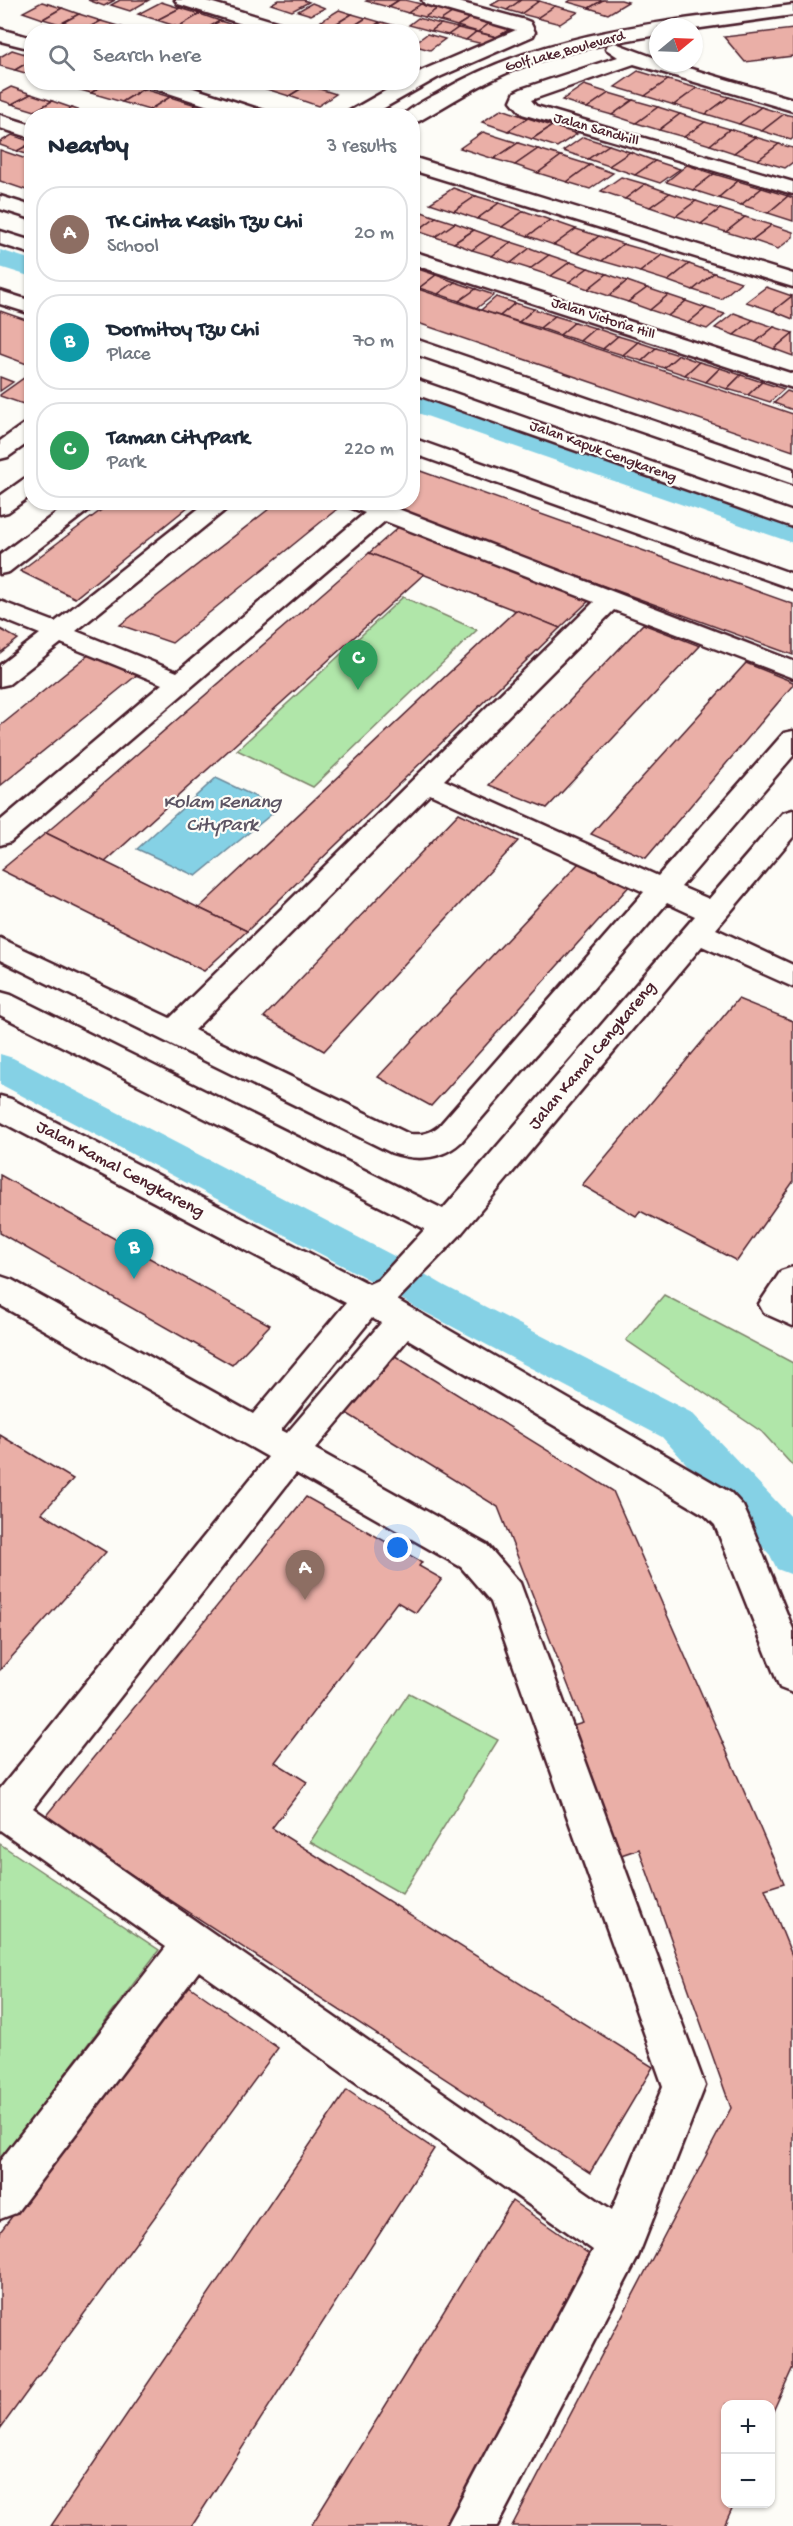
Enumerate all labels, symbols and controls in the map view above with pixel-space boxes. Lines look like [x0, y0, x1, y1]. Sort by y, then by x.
north arrow [649, 18, 703, 72]
search box [24, 24, 420, 90]
street label: Golf Lake Boulevard [503, 27, 628, 77]
icon: search [45, 41, 78, 74]
text: Search here [93, 44, 201, 70]
street label: Jalan Sandhill [551, 109, 641, 151]
text: Nearby [48, 132, 129, 163]
text: 3 results [327, 136, 396, 159]
text: TK Cinta Kasih Tzu Chi [107, 210, 303, 236]
text: A [64, 223, 75, 246]
text: 20 m [354, 223, 394, 246]
text: School [107, 236, 159, 259]
street label: Jalan Victoria Hill [549, 294, 657, 344]
text: Dormitoy Tzu Chi [107, 318, 260, 344]
text: B [64, 331, 75, 354]
text: 70 m [353, 331, 394, 354]
text: Place [107, 344, 151, 367]
street label: Jalan Kapuk Cengkareng [527, 417, 679, 487]
text: Taman CityPark [107, 426, 250, 452]
text: C [64, 439, 75, 462]
text: 220 m [344, 439, 394, 462]
text: Park [107, 452, 145, 475]
pin: C [338, 640, 378, 690]
water label: Kolam Renang CityPark [163, 792, 283, 838]
street label: Jalan Kamal Cengkareng [525, 977, 661, 1135]
street label: Jalan Kamal Cengkareng [32, 1117, 208, 1223]
pin: B [114, 1230, 154, 1279]
your location [383, 1533, 412, 1562]
pin: A [286, 1550, 324, 1600]
map controls [721, 2400, 775, 2508]
button: + [721, 2400, 775, 2454]
button: − [721, 2454, 775, 2508]

